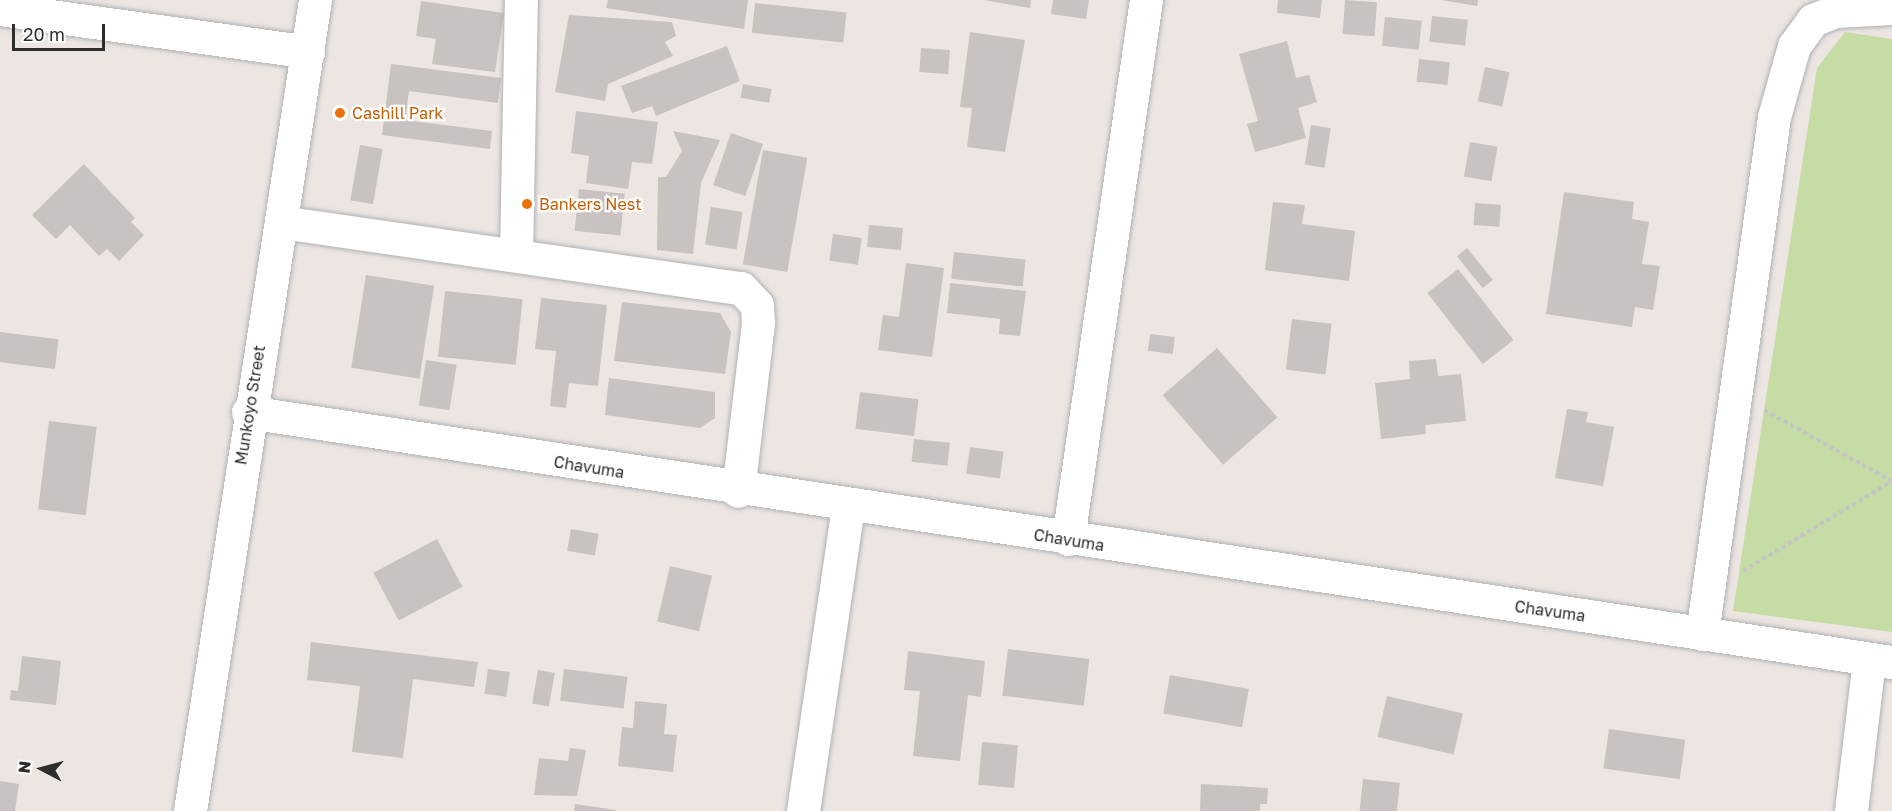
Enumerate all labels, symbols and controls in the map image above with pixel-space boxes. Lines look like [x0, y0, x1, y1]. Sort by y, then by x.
scale bar [15, 12, 108, 50]
text: 20 m [23, 23, 65, 45]
place label: Cashill Park [352, 103, 443, 123]
marker: Cashill Park [333, 106, 347, 120]
place label: Bankers Nest [539, 194, 642, 214]
marker: Bankers Nest [520, 197, 534, 211]
street label: Munkoyo Street [231, 344, 269, 466]
street label: Chavuma [552, 452, 626, 482]
street label: Chavuma [1032, 525, 1106, 555]
street label: Chavuma [1513, 597, 1587, 625]
north arrow [12, 739, 72, 799]
text: N [14, 760, 35, 774]

